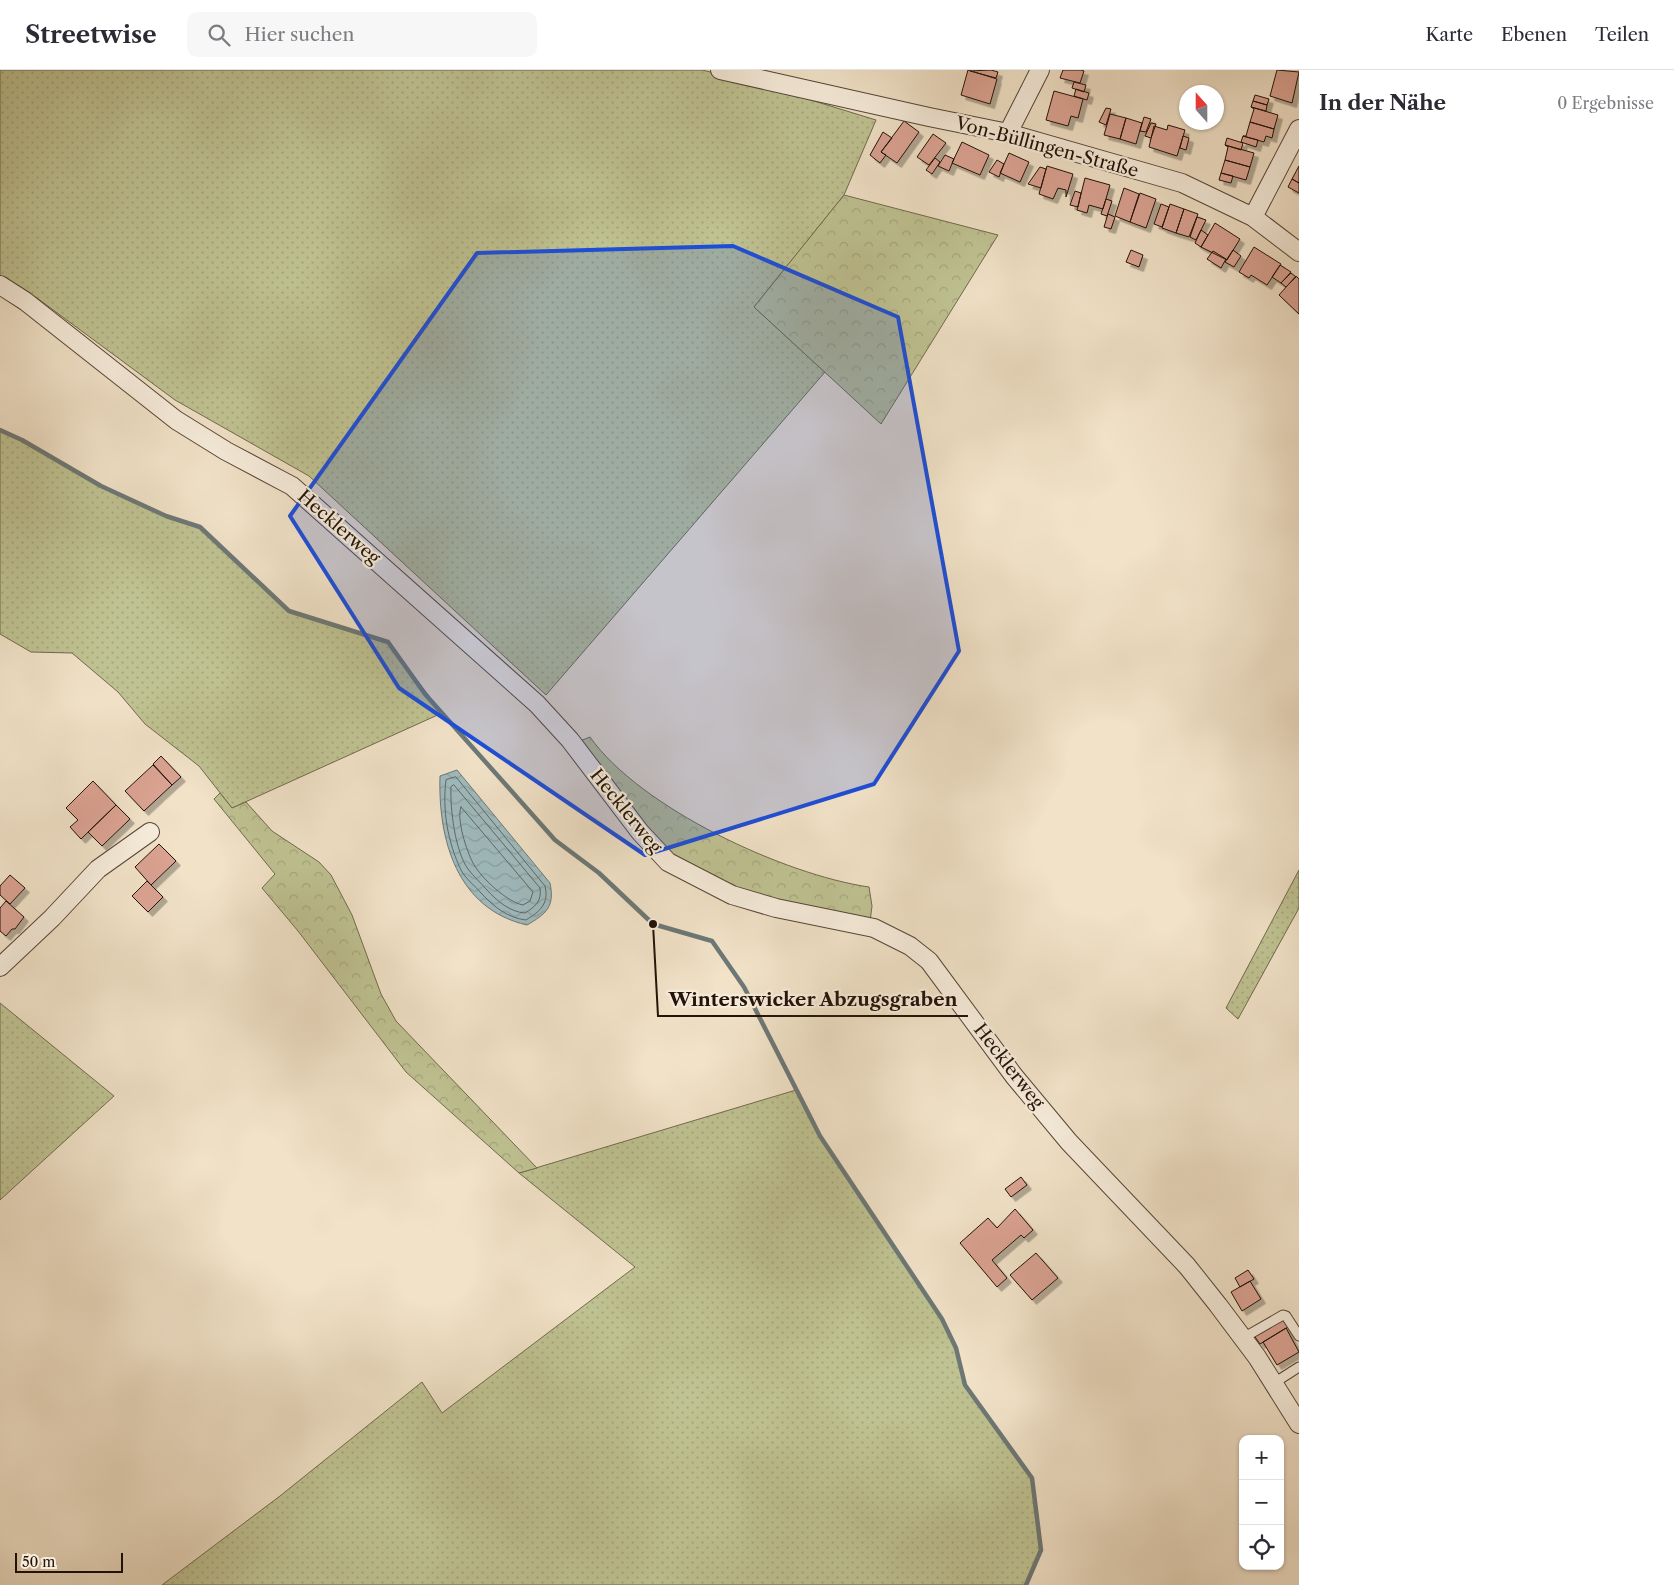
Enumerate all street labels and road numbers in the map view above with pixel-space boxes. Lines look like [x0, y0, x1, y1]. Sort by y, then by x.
street label: Von-Büllingen-Straße [952, 112, 1141, 182]
street label: Hecklerweg [293, 485, 385, 569]
street label: Hecklerweg [585, 764, 667, 858]
street label: Hecklerweg [969, 1019, 1049, 1113]

